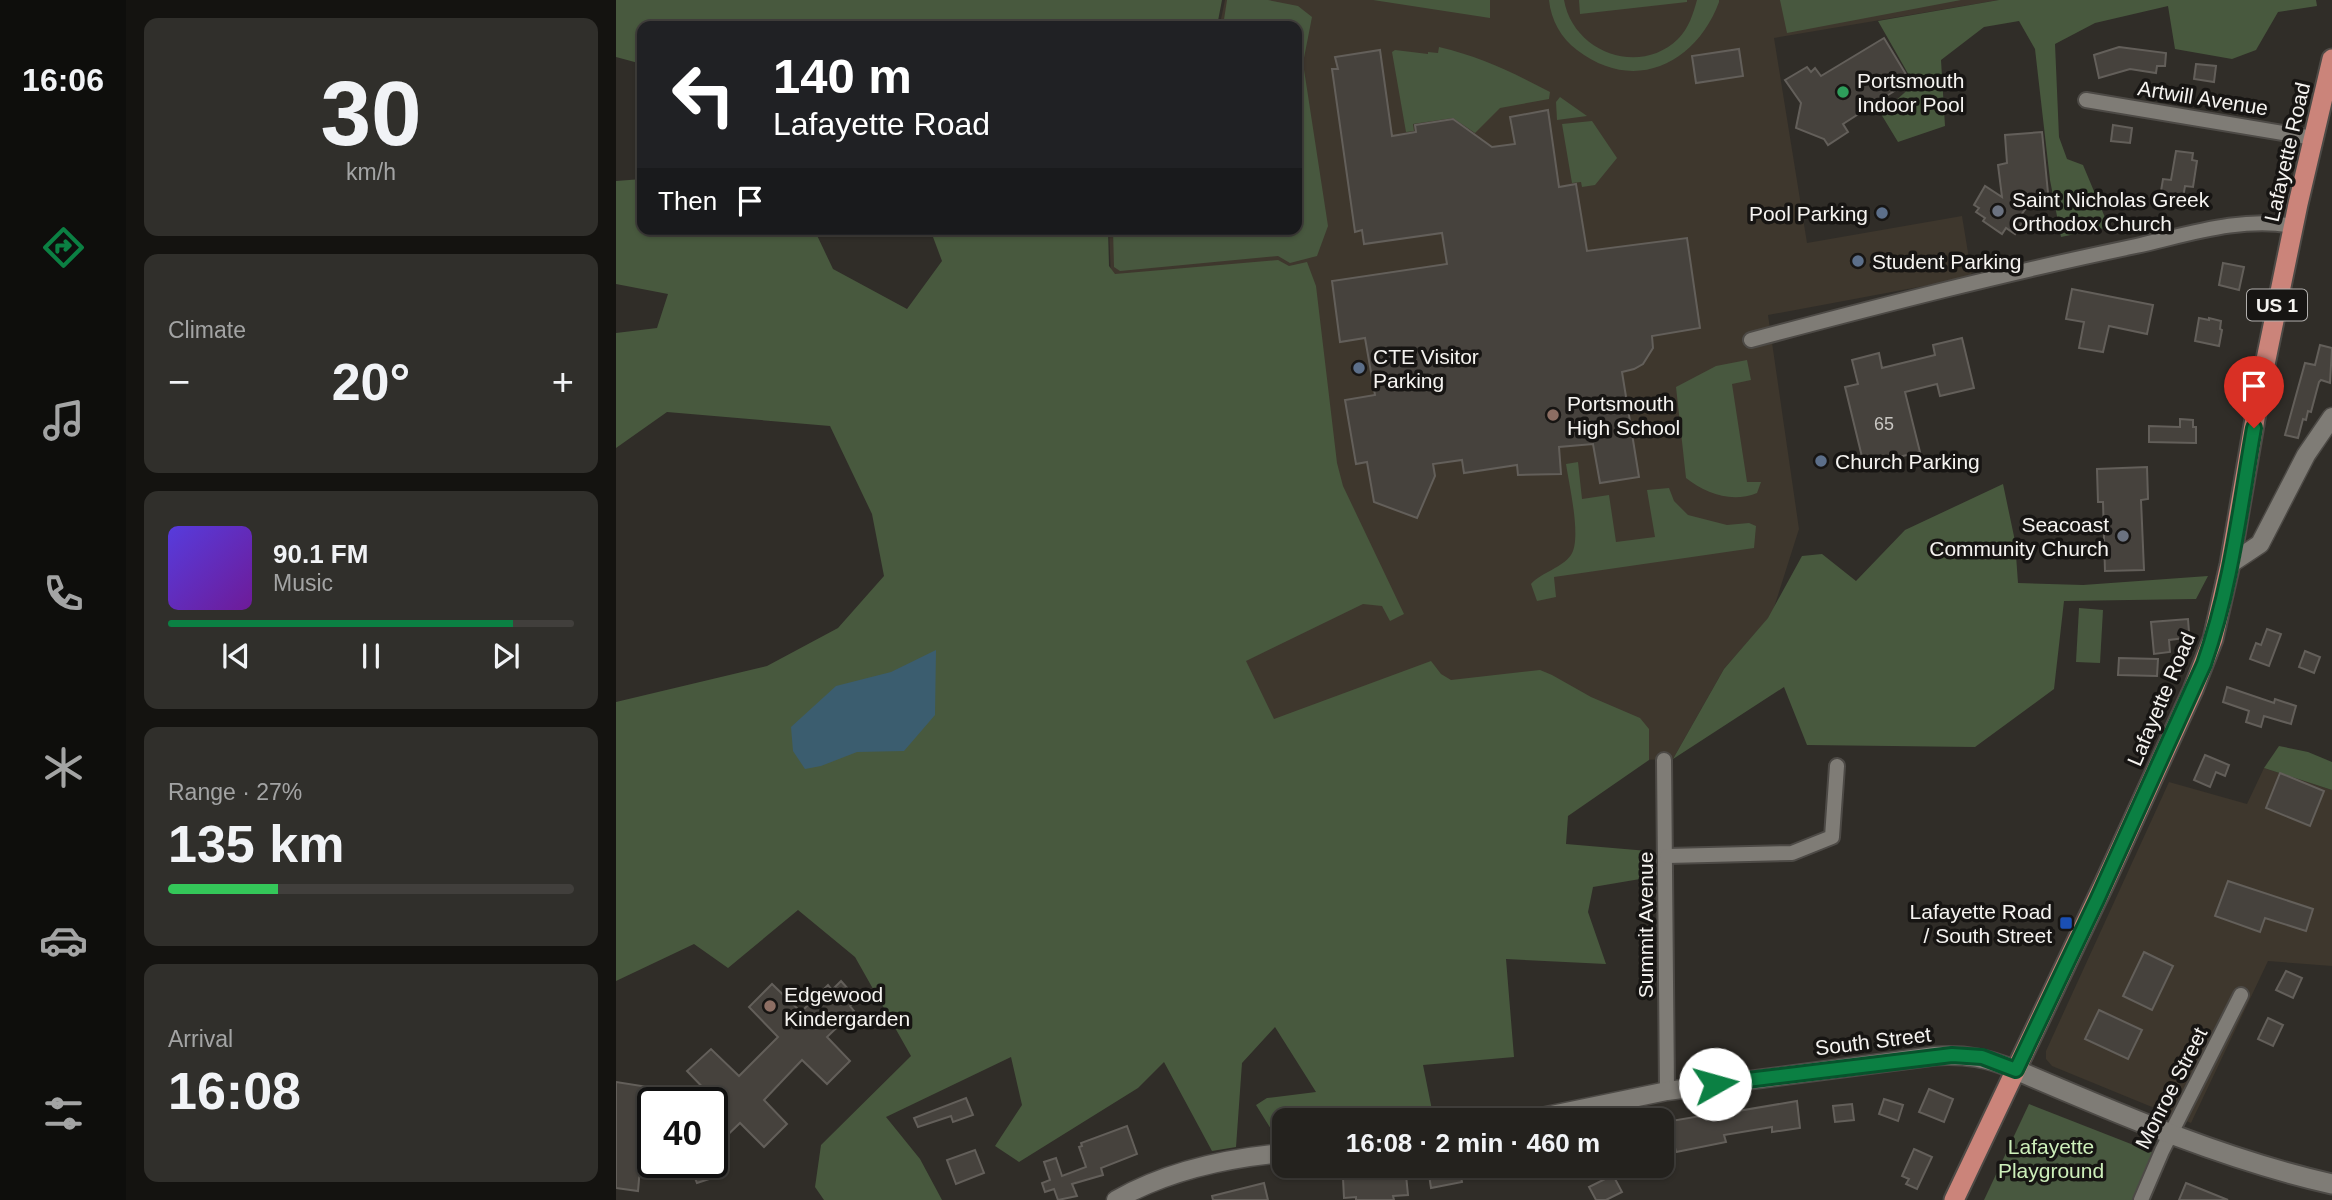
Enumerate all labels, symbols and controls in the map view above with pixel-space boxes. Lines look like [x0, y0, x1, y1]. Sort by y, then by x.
icon: left [658, 49, 749, 140]
text: 140 m [773, 49, 912, 103]
text: 16:06 [22, 62, 104, 98]
text: 30 [320, 63, 422, 164]
place label: Portsmouth Indoor Pool [1857, 69, 1964, 116]
street label: Artwill Avenue [2136, 76, 2270, 120]
street label: Lafayette Road [2260, 80, 2314, 224]
marker: Portsmouth Indoor Pool [1835, 84, 1851, 100]
text: Lafayette Road [773, 106, 990, 142]
text: km/h [346, 159, 396, 185]
icon: arrive [731, 182, 769, 220]
text: Then [658, 186, 717, 216]
place label: Saint Nicholas Greek Orthodox Church [2012, 188, 2210, 235]
place label: Pool Parking [1749, 202, 1868, 225]
marker: Saint Nicholas Greek Orthodox Church [1990, 203, 2006, 219]
marker: Pool Parking [1874, 205, 1890, 221]
icon: directions [39, 223, 88, 272]
place label: Student Parking [1872, 250, 2021, 273]
marker: Student Parking [1850, 253, 1866, 269]
road number: US 1 [2247, 290, 2307, 320]
text: Climate [168, 317, 246, 343]
place label: CTE Visitor Parking [1373, 345, 1479, 392]
text: 20° [332, 353, 410, 411]
pin [2224, 356, 2284, 428]
marker: CTE Visitor Parking [1351, 360, 1367, 376]
text: − [168, 361, 190, 403]
text: + [552, 361, 574, 403]
icon: arrive [2235, 367, 2273, 405]
place label: Portsmouth High School [1567, 392, 1680, 439]
icon: music [39, 396, 88, 445]
marker: Portsmouth High School [1545, 407, 1561, 423]
house number: 65 [1874, 414, 1894, 434]
place label: Church Parking [1835, 450, 1980, 473]
marker: Church Parking [1813, 453, 1829, 469]
place label: Seacoast Community Church [1929, 513, 2109, 560]
marker: Seacoast Community Church [2115, 528, 2131, 544]
text: 90.1 FM [273, 539, 368, 569]
icon: phone [39, 569, 88, 618]
text: Music [273, 570, 333, 596]
street label: Lafayette Road [2123, 629, 2199, 769]
icon: previous [217, 637, 255, 675]
icon: pause [352, 637, 390, 675]
icon: next [487, 637, 525, 675]
icon: climate [39, 743, 88, 792]
text: Range · 27% [168, 779, 302, 805]
text: 135 km [168, 815, 344, 873]
street label: Summit Avenue [1634, 852, 1657, 998]
place label: Lafayette Road / South Street [1910, 900, 2052, 947]
marker: Lafayette Road / South Street [2058, 915, 2074, 931]
icon: car [39, 916, 88, 965]
place label: Edgewood Kindergarden [784, 983, 910, 1030]
marker: Edgewood Kindergarden [762, 998, 778, 1014]
street label: South Street [1814, 1022, 1932, 1060]
street label: Monroe Street [2131, 1023, 2212, 1153]
text: Arrival [168, 1026, 233, 1052]
position arrow [1678, 1047, 1752, 1121]
text: 16:08 [168, 1062, 301, 1120]
speed limit sign: 40 [637, 1087, 728, 1178]
icon: filters [39, 1089, 88, 1138]
text: 16:08 · 2 min · 460 m [1346, 1128, 1600, 1158]
park label: Lafayette Playground [1998, 1135, 2104, 1182]

